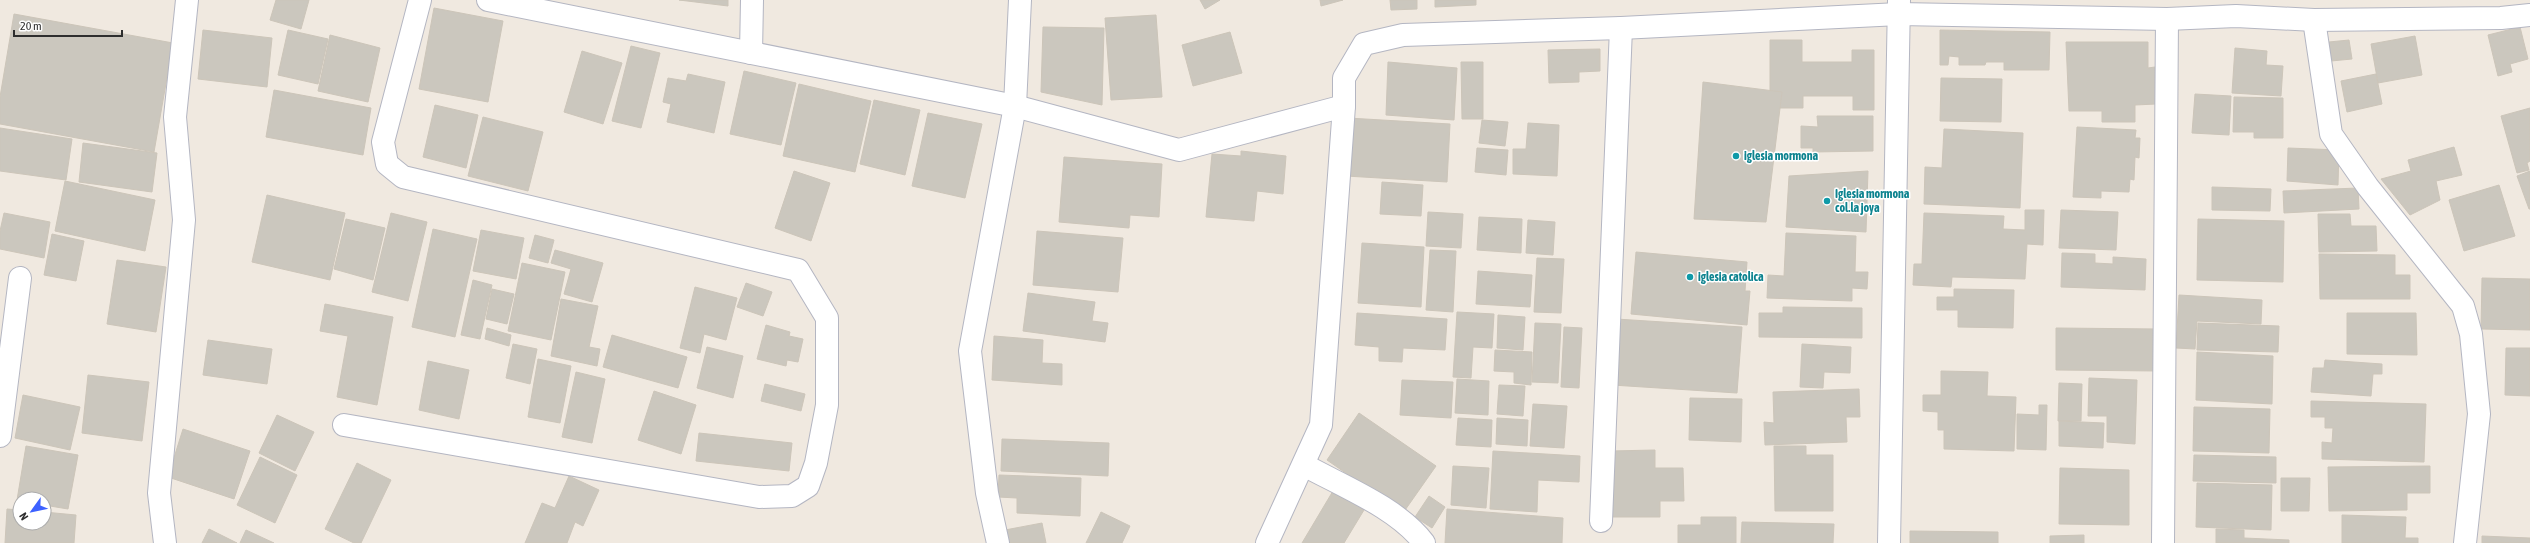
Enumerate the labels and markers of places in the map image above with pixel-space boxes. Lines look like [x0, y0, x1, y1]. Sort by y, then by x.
place label: iglesia mormona [1744, 149, 1819, 163]
marker: iglesia mormona [1731, 151, 1741, 161]
place label: Iglesia mormona col.la joya [1835, 187, 1910, 215]
marker: Iglesia mormona col.la joya [1822, 196, 1832, 206]
place label: iglesia catolica [1698, 270, 1764, 284]
marker: iglesia catolica [1685, 272, 1695, 282]

